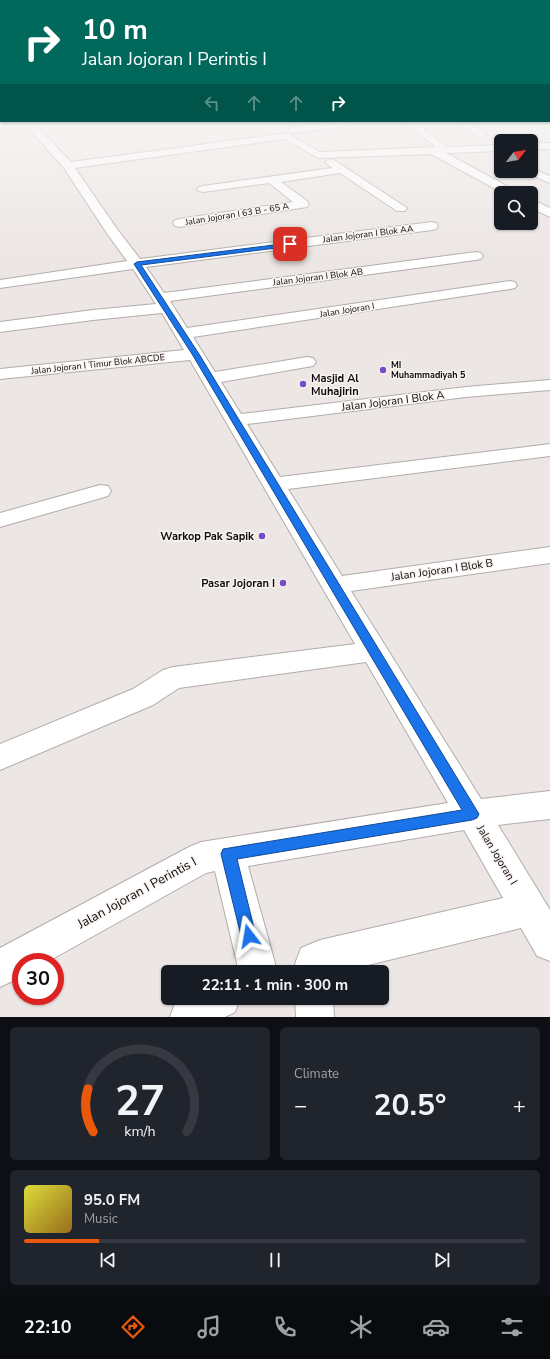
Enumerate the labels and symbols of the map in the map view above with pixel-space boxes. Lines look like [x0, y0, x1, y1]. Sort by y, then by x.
north arrow [494, 134, 538, 178]
street label: Jalan Jojoran I 63 B - 65 A [183, 200, 290, 228]
street label: Jalan Jojoran I Blok AA [321, 222, 414, 246]
pin [273, 227, 307, 261]
street label: Jalan Jojoran I Blok AB [271, 266, 364, 289]
street label: Jalan Jojoran I [318, 300, 375, 320]
street label: Jalan Jojoran I Timur Blok ABCDE [29, 351, 166, 377]
place label: MI Muhammadiyah 5 [391, 359, 466, 381]
marker: MI Muhammadiyah 5 [378, 365, 388, 375]
place label: Masjid Al Muhajirin [311, 371, 359, 399]
marker: Masjid Al Muhajirin [298, 379, 308, 389]
street label: Jalan Jojoran I Blok A [340, 387, 445, 415]
place label: Warkop Pak Sapik [160, 529, 255, 544]
marker: Warkop Pak Sapik [257, 531, 267, 541]
street label: Jalan Jojoran I Blok B [389, 555, 494, 585]
place label: Pasar Jojoran I [201, 576, 275, 591]
marker: Pasar Jojoran I [278, 578, 288, 588]
street label: Jalan Jojoran I [473, 821, 521, 888]
street label: Jalan Jojoran I Perintis I [73, 853, 200, 934]
position arrow [228, 915, 270, 957]
speed limit sign: 30 [12, 953, 64, 1005]

